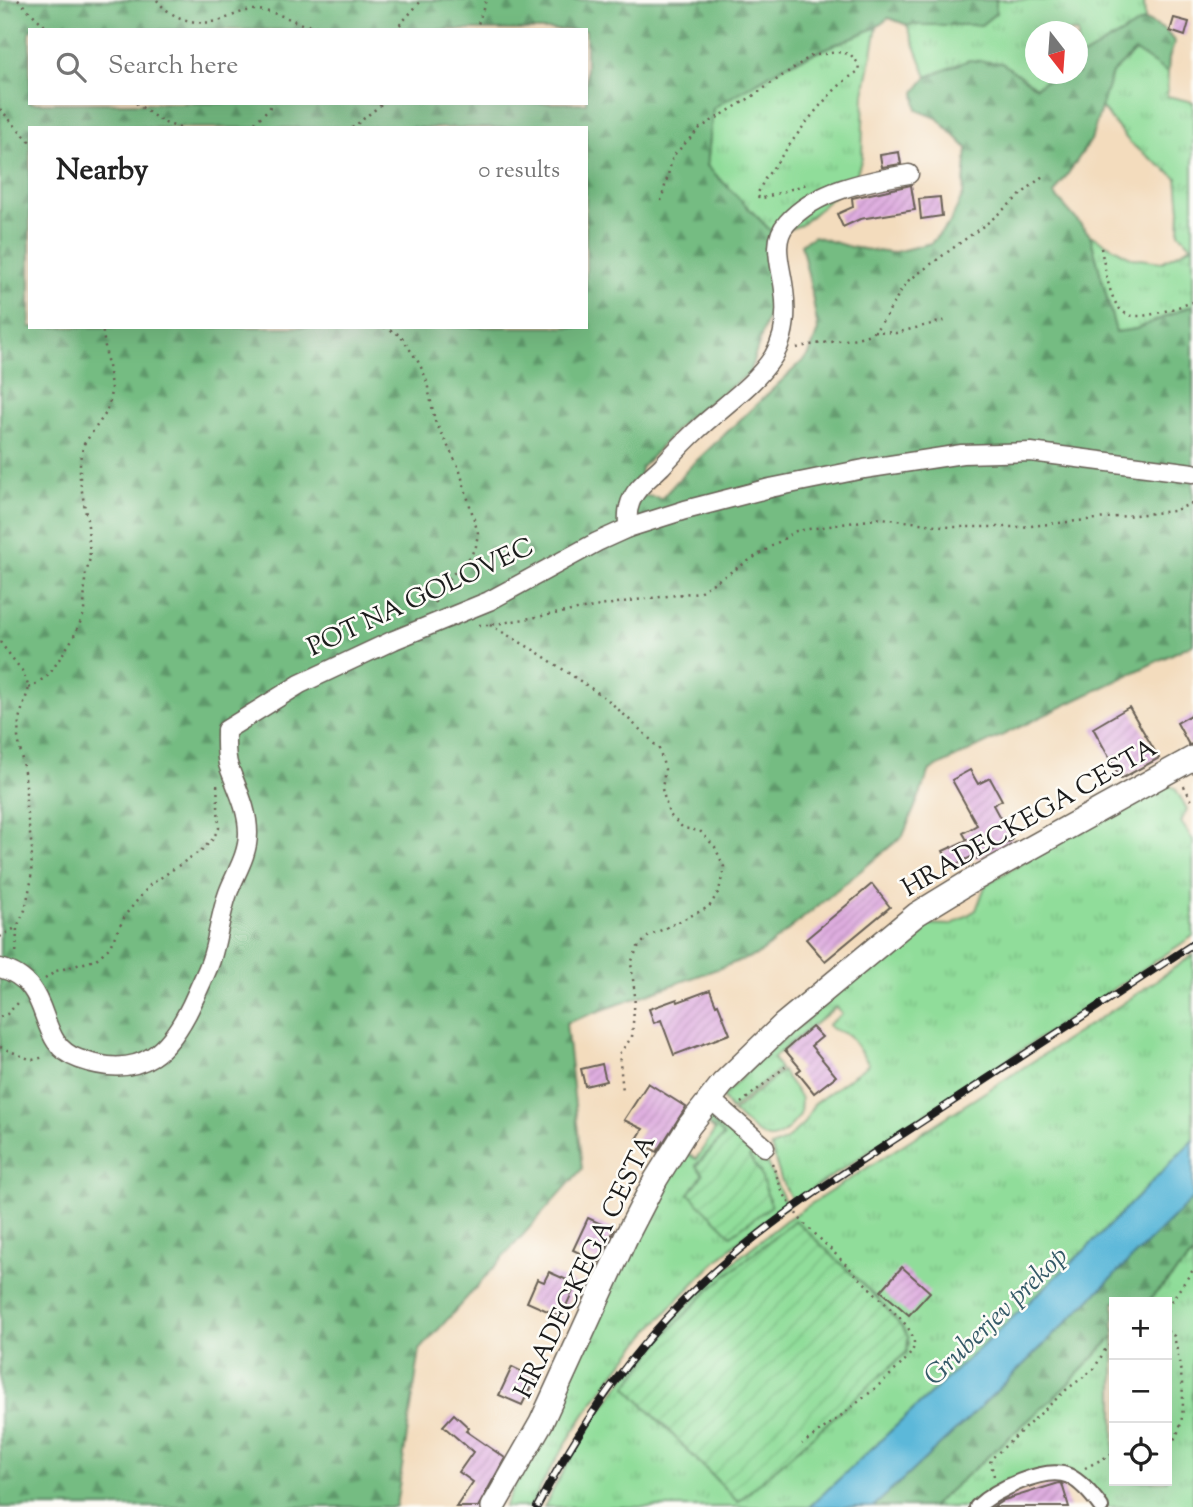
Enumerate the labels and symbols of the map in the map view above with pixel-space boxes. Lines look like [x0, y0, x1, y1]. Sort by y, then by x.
north arrow [1025, 21, 1088, 84]
street label: POT NA GOLOVEC [302, 529, 540, 667]
street label: HRADECKEGA CESTA [895, 731, 1165, 907]
street label: HRADECKEGA CESTA [506, 1129, 666, 1405]
water label: Gruberjev prekop [916, 1238, 1078, 1396]

